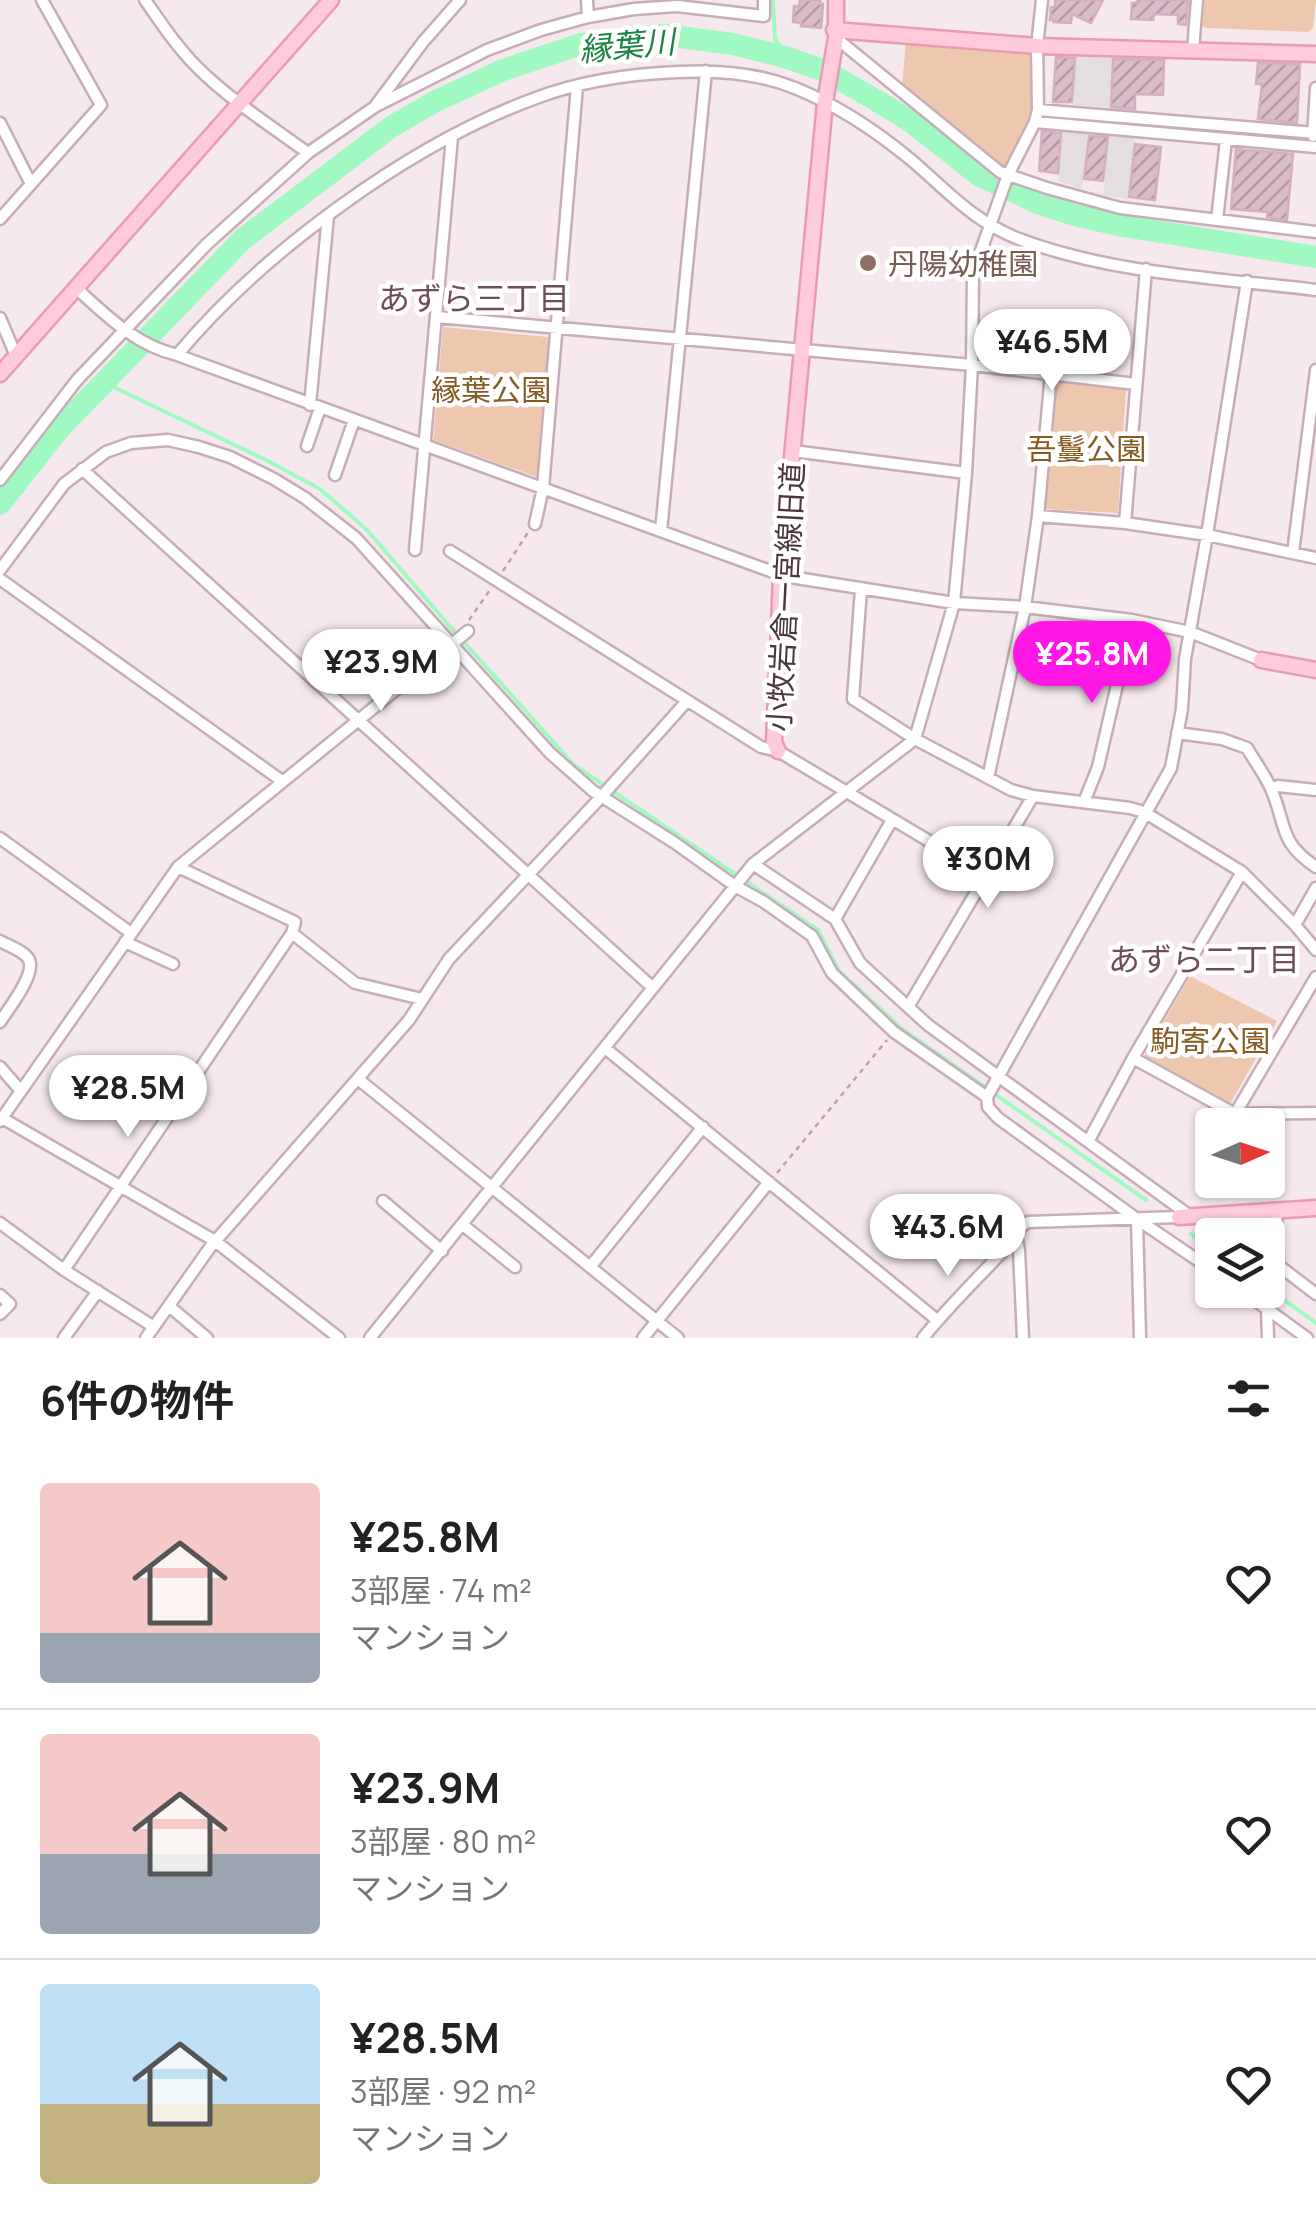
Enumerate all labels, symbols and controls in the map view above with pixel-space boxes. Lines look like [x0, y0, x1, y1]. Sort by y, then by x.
water label: 縁葉川 [577, 19, 680, 71]
place label: 丹陽幼稚園 [888, 243, 1038, 284]
marker: 丹陽幼稚園 [857, 252, 879, 274]
district label: あずら三丁目 [378, 276, 570, 320]
pin: ¥46.5M [971, 309, 1133, 394]
text: ¥46.5M [996, 319, 1108, 363]
park label: 縁葉公園 [431, 369, 551, 410]
park label: 吾鬘公園 [1026, 428, 1146, 469]
street label: 小牧岩倉一宮線旧道 [757, 461, 813, 733]
pin: ¥25.8M [1011, 621, 1173, 706]
pin: ¥23.9M [300, 629, 462, 714]
text: ¥25.8M [1035, 631, 1149, 675]
text: ¥23.9M [324, 639, 438, 683]
pin: ¥30M [929, 826, 1047, 911]
text: ¥30M [945, 836, 1031, 880]
district label: あずら二丁目 [1108, 937, 1300, 981]
park label: 駒寄公園 [1150, 1020, 1270, 1061]
pin: ¥28.5M [47, 1055, 209, 1140]
text: ¥28.5M [71, 1065, 185, 1109]
north arrow [1195, 1108, 1285, 1198]
map controls [1195, 1108, 1285, 1308]
pin: ¥43.6M [867, 1194, 1029, 1279]
text: ¥43.6M [892, 1204, 1004, 1248]
button: layers [1195, 1218, 1285, 1308]
text: 6件の物件 [40, 1371, 234, 1429]
icon: filters [1221, 1371, 1276, 1426]
text: ¥25.8M [350, 1507, 500, 1565]
icon: home [120, 1523, 240, 1643]
icon: heart [1221, 1556, 1276, 1611]
text: 3部屋 · 74 m² [350, 1568, 532, 1612]
text: マンション [350, 1615, 510, 1659]
text: ¥23.9M [350, 1758, 500, 1816]
icon: home [120, 1774, 240, 1894]
icon: heart [1221, 1807, 1276, 1862]
text: 3部屋 · 80 m² [350, 1819, 536, 1863]
text: マンション [350, 1866, 510, 1910]
text: ¥28.5M [350, 2008, 500, 2066]
icon: home [120, 2024, 240, 2144]
icon: heart [1221, 2057, 1276, 2112]
text: 3部屋 · 92 m² [350, 2069, 536, 2113]
text: マンション [350, 2116, 510, 2160]

